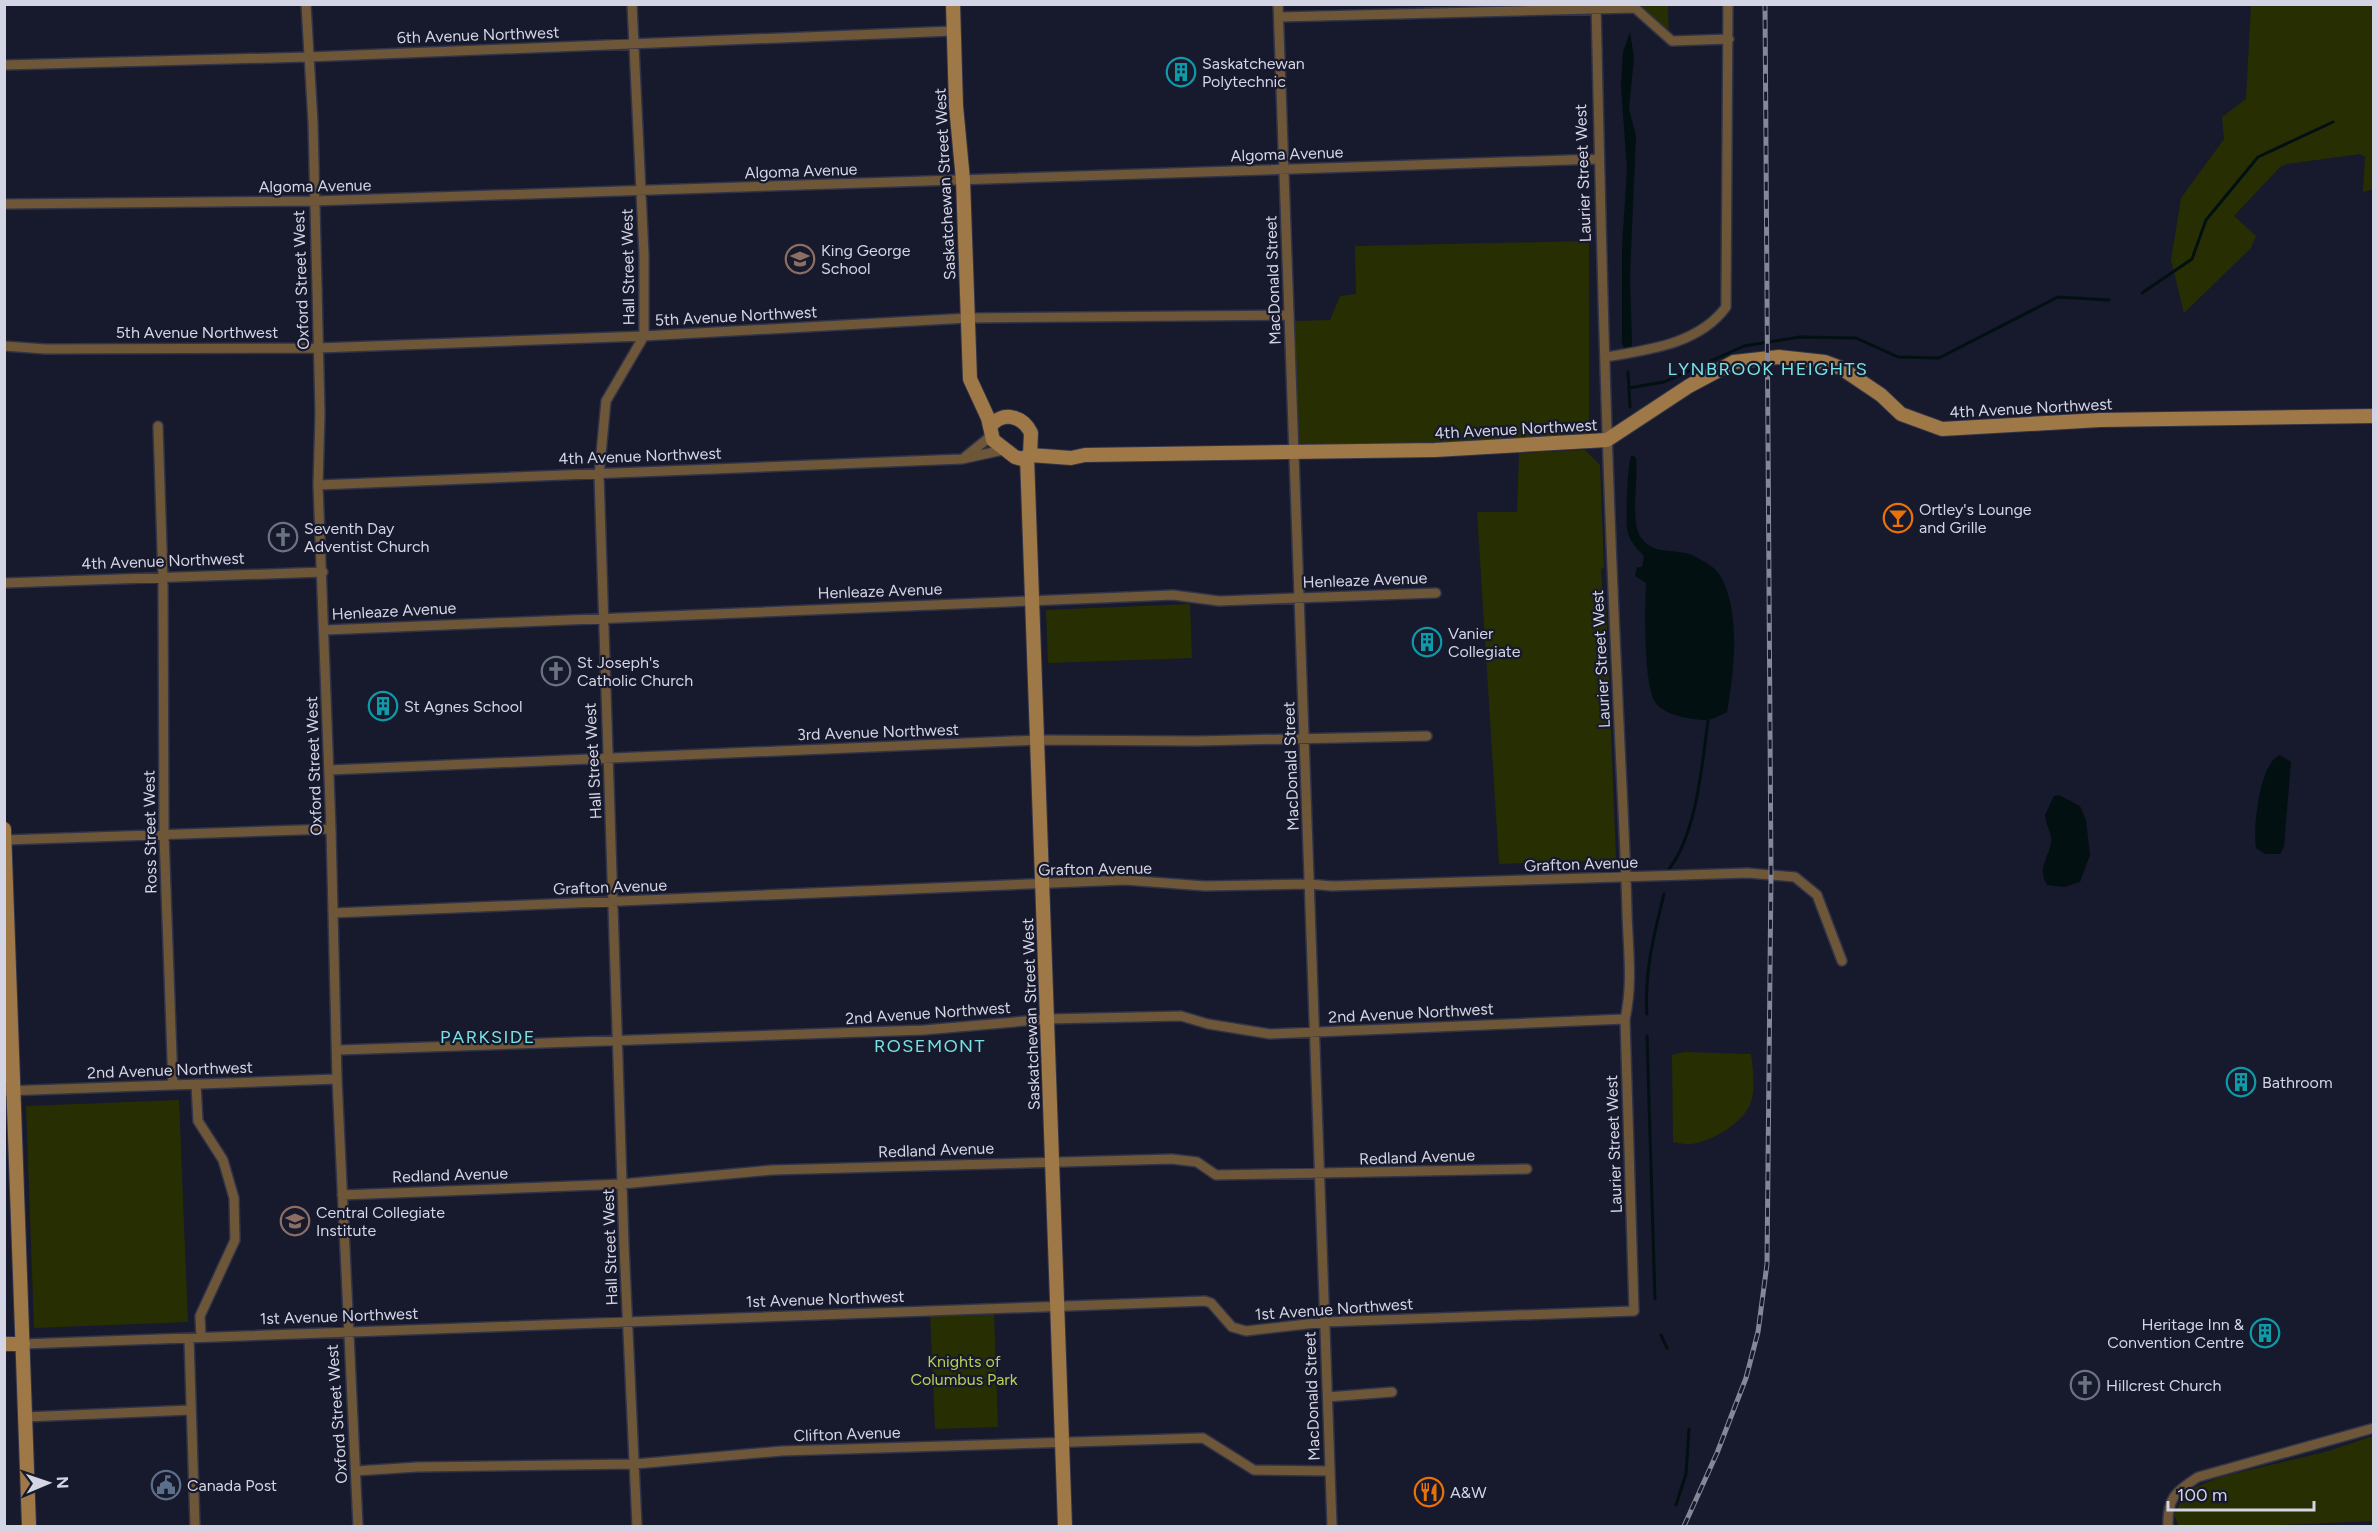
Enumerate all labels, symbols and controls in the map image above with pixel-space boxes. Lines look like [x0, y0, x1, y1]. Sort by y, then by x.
street label: 6th Avenue Northwest [396, 23, 560, 47]
place label: Saskatchewan Polytechnic [1202, 54, 1305, 91]
building icon: Saskatchewan Polytechnic [1165, 56, 1197, 88]
street label: Saskatchewan Street West [930, 87, 960, 281]
street label: Laurier Street West [1571, 104, 1595, 242]
street label: Algoma Avenue [1230, 143, 1344, 165]
street label: Algoma Avenue [744, 160, 858, 182]
street label: Algoma Avenue [258, 176, 372, 196]
street label: Hall Street West [617, 208, 639, 326]
street label: Oxford Street West [289, 210, 313, 350]
street label: MacDonald Street [1261, 215, 1285, 345]
place label: King George School [821, 241, 911, 278]
school or university icon: King George School [784, 243, 816, 275]
street label: 5th Avenue Northwest [654, 302, 818, 330]
street label: 5th Avenue Northwest [116, 323, 278, 342]
district label: LYNBROOK HEIGHTS [1668, 358, 1868, 380]
street label: 4th Avenue Northwest [1949, 394, 2113, 422]
street label: 4th Avenue Northwest [1434, 415, 1598, 443]
street label: 4th Avenue Northwest [558, 444, 722, 468]
place label: Ortley's Lounge and Grille [1919, 500, 2032, 537]
bar icon: Ortley's Lounge and Grille [1882, 502, 1914, 534]
place label: Seventh Day Adventist Church [304, 519, 430, 556]
church icon: Seventh Day Adventist Church [267, 521, 299, 553]
street label: 4th Avenue Northwest [81, 549, 245, 573]
street label: Henleaze Avenue [1302, 568, 1428, 592]
street label: Henleaze Avenue [817, 579, 943, 603]
street label: Laurier Street West [1588, 589, 1614, 729]
street label: Henleaze Avenue [331, 598, 457, 624]
place label: Vanier Collegiate [1448, 624, 1521, 661]
building icon: Vanier Collegiate [1411, 626, 1443, 658]
place label: St Joseph's Catholic Church [577, 653, 693, 690]
church icon: St Joseph's Catholic Church [540, 655, 572, 687]
building icon: St Agnes School [367, 690, 399, 722]
street label: Oxford Street West [302, 696, 326, 836]
place label: St Agnes School [404, 697, 523, 716]
street label: MacDonald Street [1279, 701, 1303, 831]
street label: Hall Street West [580, 702, 606, 820]
street label: 3rd Avenue Northwest [797, 720, 959, 744]
street label: Ross Street West [139, 770, 161, 894]
street label: Grafton Avenue [1524, 853, 1639, 875]
street label: Grafton Avenue [1038, 859, 1152, 879]
street label: Grafton Avenue [553, 876, 668, 898]
street label: Saskatchewan Street West [1018, 918, 1044, 1110]
street label: 2nd Avenue Northwest [845, 998, 1011, 1028]
street label: 2nd Avenue Northwest [1328, 999, 1494, 1027]
district label: PARKSIDE [440, 1026, 536, 1048]
district label: ROSEMONT [874, 1035, 986, 1057]
street label: 2nd Avenue Northwest [87, 1058, 253, 1082]
building icon: Bathroom [2225, 1066, 2257, 1098]
place label: Bathroom [2262, 1073, 2333, 1092]
street label: Laurier Street West [1602, 1075, 1626, 1213]
street label: Redland Avenue [878, 1138, 995, 1162]
street label: Redland Avenue [1359, 1145, 1476, 1169]
street label: Redland Avenue [392, 1163, 509, 1187]
street label: Hall Street West [598, 1188, 622, 1306]
place label: Central Collegiate Institute [316, 1203, 445, 1240]
school or university icon: Central Collegiate Institute [279, 1205, 311, 1237]
street label: 1st Avenue Northwest [745, 1287, 905, 1311]
street label: 1st Avenue Northwest [1254, 1294, 1414, 1324]
street label: 1st Avenue Northwest [259, 1304, 419, 1328]
place label: Heritage Inn & Convention Centre [2107, 1315, 2245, 1352]
building icon: Heritage Inn & Convention Centre [2249, 1317, 2281, 1349]
street label: MacDonald Street [1300, 1331, 1324, 1461]
street label: Oxford Street West [323, 1344, 351, 1484]
park label: Knights of Columbus Park [910, 1352, 1018, 1389]
church icon: Hillcrest Church [2069, 1369, 2101, 1401]
place label: Hillcrest Church [2106, 1376, 2221, 1395]
street label: Clifton Avenue [793, 1423, 901, 1445]
north arrow [18, 1453, 78, 1513]
public building icon: Canada Post [150, 1469, 182, 1501]
scale bar [2168, 1474, 2314, 1512]
text: N [53, 1476, 72, 1489]
place label: Canada Post [187, 1476, 277, 1495]
restaurant icon: A&W [1413, 1476, 1445, 1508]
place label: A&W [1450, 1483, 1487, 1502]
text: 100 m [2177, 1484, 2227, 1506]

